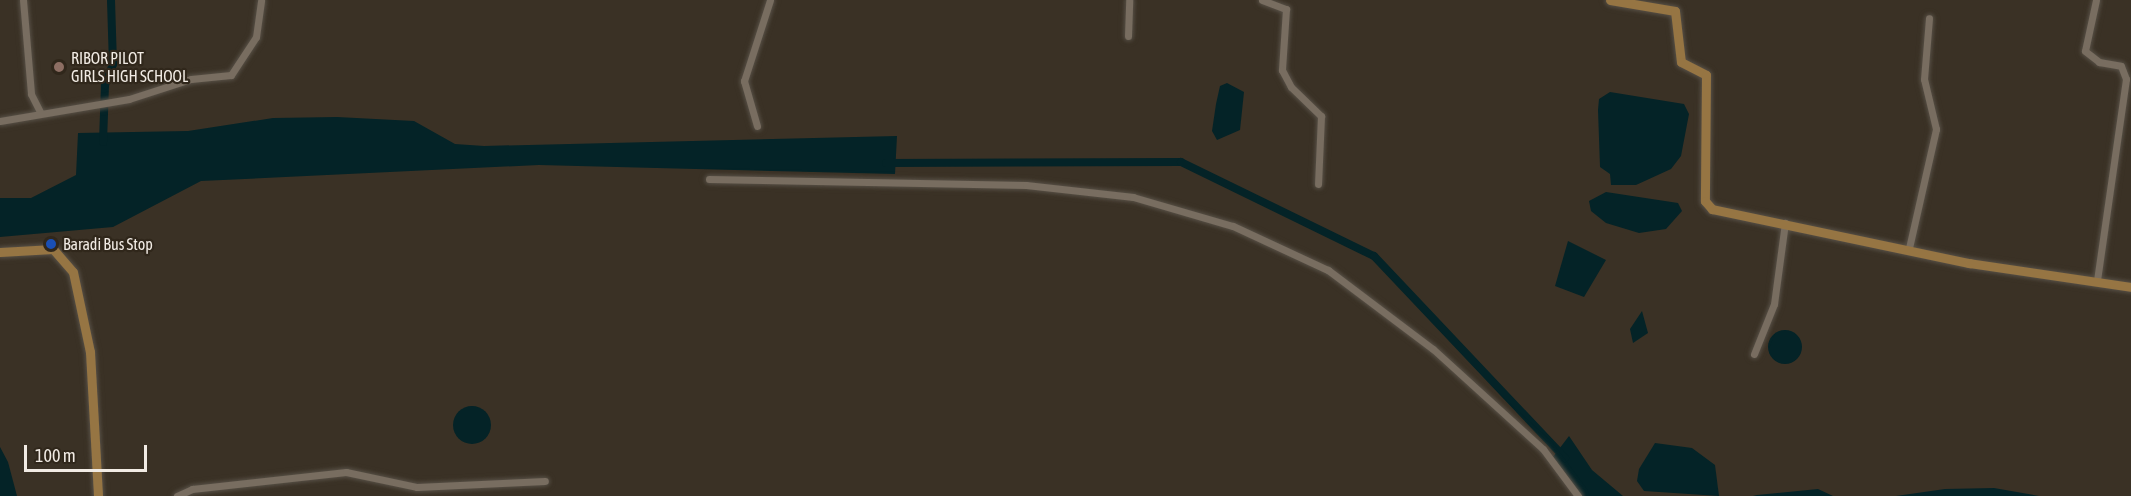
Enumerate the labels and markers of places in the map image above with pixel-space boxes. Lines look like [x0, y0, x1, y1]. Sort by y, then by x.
place label: RIBOR PILOT GIRLS HIGH SCHOOL [71, 48, 188, 86]
marker: RIBOR PILOT GIRLS HIGH SCHOOL [52, 60, 66, 74]
place label: Baradi Bus Stop [63, 234, 153, 254]
marker: Baradi Bus Stop [44, 237, 58, 251]

